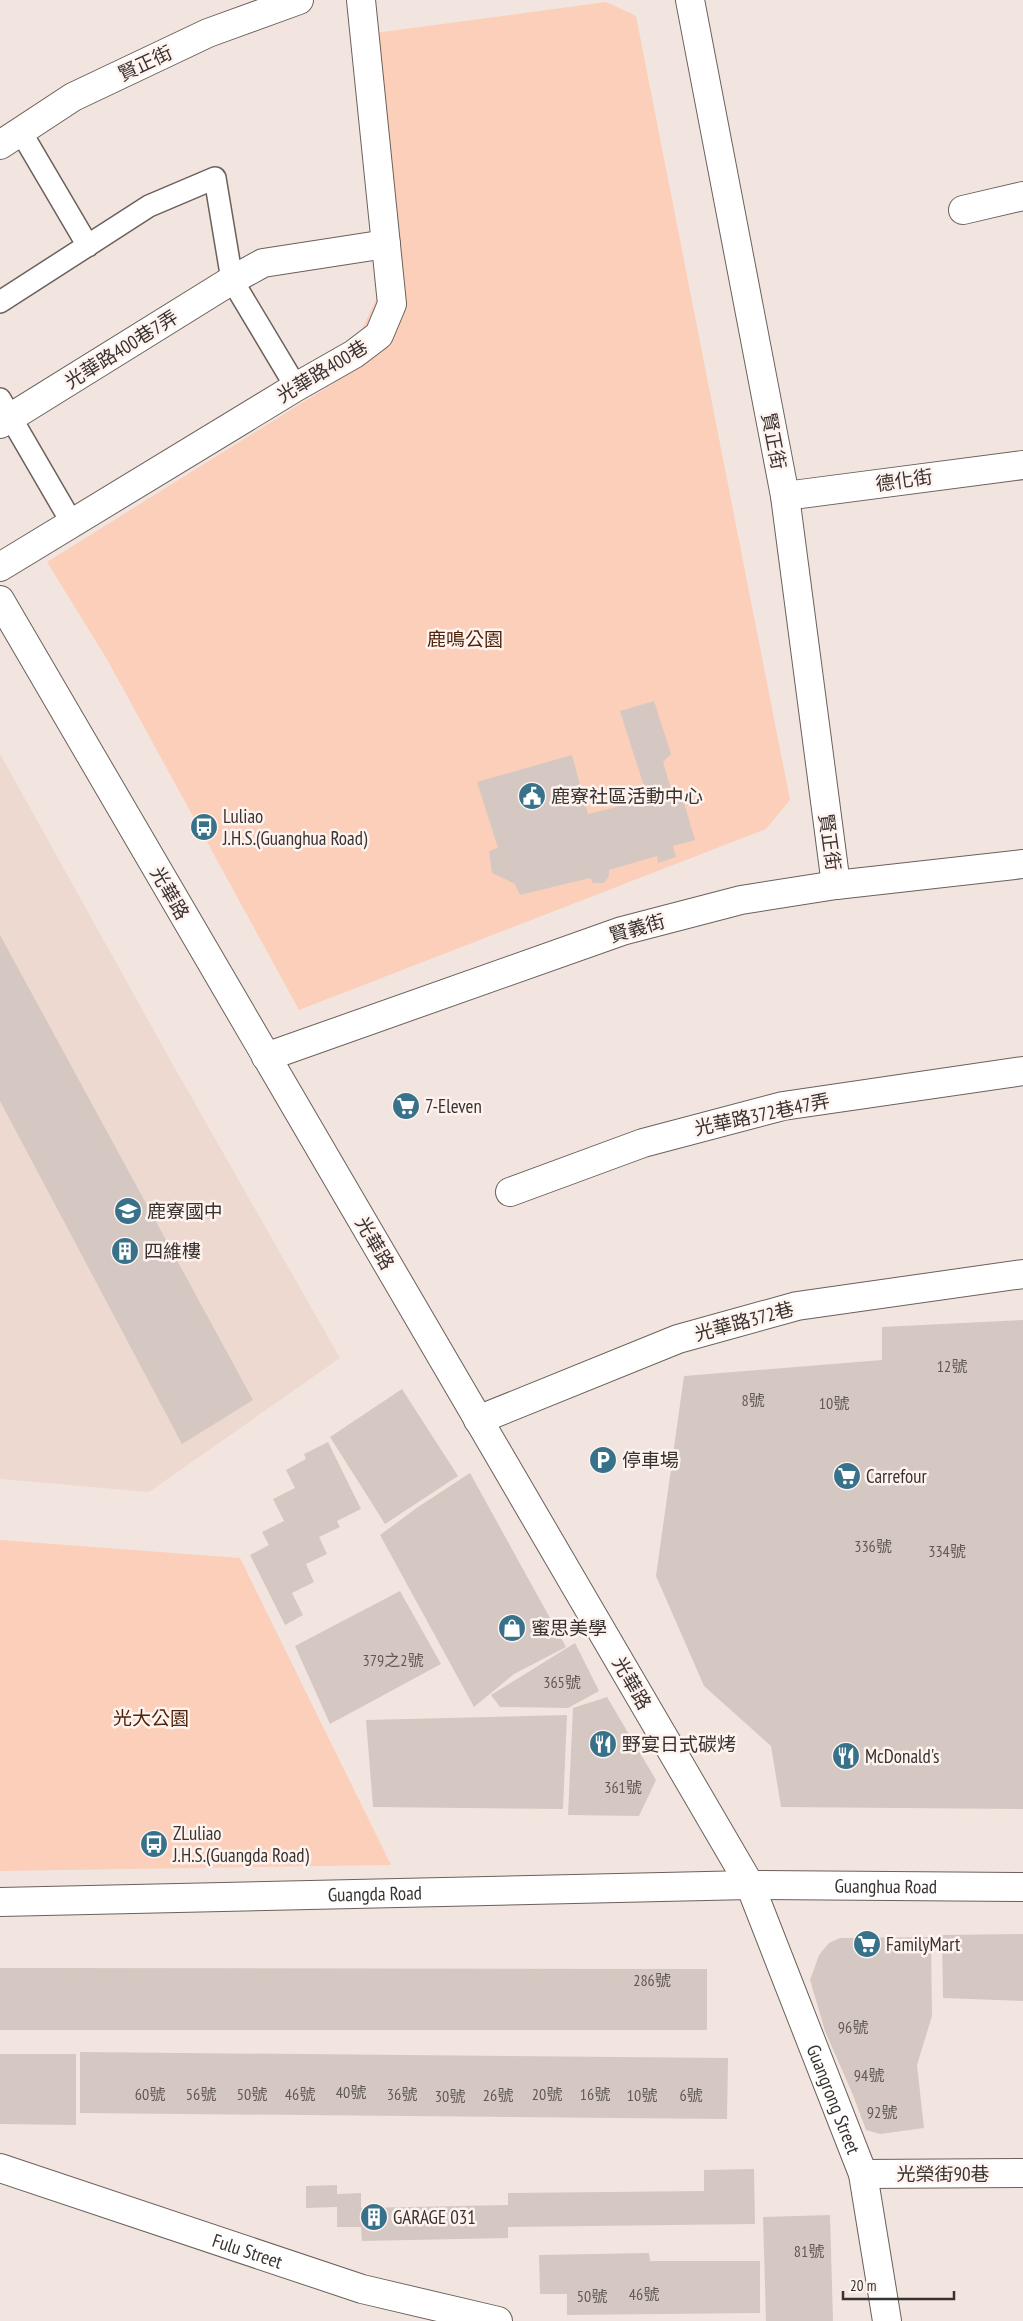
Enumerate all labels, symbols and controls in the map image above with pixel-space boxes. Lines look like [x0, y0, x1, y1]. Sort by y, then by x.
street label: 賢正街 [114, 40, 176, 86]
street label: 光華路400巷7弄 [60, 305, 182, 393]
street label: 光華路400巷 [272, 335, 372, 407]
street label: 賢正街 [757, 411, 791, 471]
street label: 德化街 [874, 464, 934, 496]
park label: 鹿鳴公園 [427, 627, 503, 651]
public building icon: 鹿寮社區活動中心 [517, 781, 547, 811]
place label: 鹿寮社區活動中心 [551, 784, 703, 808]
place label: Luliao J.H.S.(Guanghua Road) [222, 804, 368, 850]
bus stop icon: Luliao J.H.S.(Guanghua Road) [189, 812, 219, 842]
street label: 賢正街 [814, 812, 846, 872]
street label: 光華路 [145, 862, 195, 924]
street label: 賢義街 [606, 909, 668, 947]
street label: 光華路372巷47弄 [692, 1088, 832, 1140]
supermarket icon: 7-Eleven [391, 1091, 421, 1121]
place label: 7-Eleven [425, 1094, 482, 1118]
school or university icon: 鹿寮國中 [113, 1196, 143, 1226]
place label: 鹿寮國中 [147, 1199, 223, 1223]
street label: 光華路 [350, 1212, 400, 1274]
building icon: 四維樓 [110, 1236, 140, 1266]
place label: 四維樓 [144, 1239, 201, 1263]
street label: 光華路372巷 [692, 1296, 796, 1346]
house number: 12號 [937, 1356, 967, 1376]
house number: 8號 [741, 1390, 765, 1410]
house number: 10號 [819, 1393, 849, 1413]
parking icon: 停車場 [588, 1445, 618, 1475]
place label: 停車場 [622, 1448, 679, 1472]
supermarket icon: Carrefour [832, 1461, 862, 1491]
place label: Carrefour [866, 1464, 927, 1488]
house number: 336號 [854, 1536, 892, 1556]
house number: 334號 [928, 1541, 966, 1561]
shop icon: 蜜思美學 [497, 1613, 527, 1643]
place label: 蜜思美學 [531, 1616, 607, 1640]
house number: 379之2號 [363, 1650, 423, 1670]
street label: 光華路 [607, 1652, 657, 1714]
house number: 365號 [543, 1672, 581, 1692]
park label: 光大公園 [113, 1706, 189, 1730]
restaurant icon: 野宴日式碳烤 [588, 1729, 618, 1759]
place label: 野宴日式碳烤 [622, 1732, 736, 1756]
restaurant icon: McDonald's [831, 1741, 861, 1771]
place label: McDonald's [865, 1744, 940, 1768]
house number: 361號 [604, 1777, 642, 1797]
place label: ZLuliao J.H.S.(Guangda Road) [172, 1821, 309, 1867]
bus stop icon: ZLuliao J.H.S.(Guangda Road) [139, 1829, 169, 1859]
street label: Guanghua Road [834, 1874, 937, 1898]
street label: Guangda Road [328, 1880, 422, 1907]
supermarket icon: FamilyMart [852, 1929, 882, 1959]
place label: FamilyMart [886, 1932, 961, 1956]
house number: 286號 [633, 1970, 671, 1990]
house number: 96號 [838, 2017, 868, 2037]
street label: Guangrong Street [802, 2041, 866, 2158]
house number: 94號 [854, 2065, 884, 2085]
house number: 40號 [336, 2082, 366, 2102]
house number: 60號 [135, 2084, 165, 2104]
house number: 56號 [186, 2084, 216, 2104]
house number: 50號 [237, 2084, 267, 2104]
house number: 46號 [285, 2084, 315, 2104]
house number: 36號 [387, 2084, 417, 2104]
house number: 20號 [532, 2084, 562, 2104]
house number: 16號 [580, 2084, 610, 2104]
house number: 26號 [483, 2085, 513, 2105]
house number: 10號 [627, 2085, 657, 2105]
house number: 6號 [679, 2085, 703, 2105]
house number: 30號 [435, 2086, 465, 2106]
house number: 92號 [867, 2102, 897, 2122]
street label: 光榮街90巷 [896, 2162, 990, 2186]
building icon: GARAGE 031 [359, 2202, 389, 2232]
place label: GARAGE 031 [393, 2205, 476, 2229]
street label: Fulu Street [209, 2228, 286, 2274]
house number: 81號 [794, 2241, 824, 2261]
scale bar [843, 2268, 954, 2300]
text: 20 m [850, 2276, 876, 2295]
house number: 46號 [629, 2284, 659, 2304]
house number: 50號 [577, 2286, 607, 2306]

